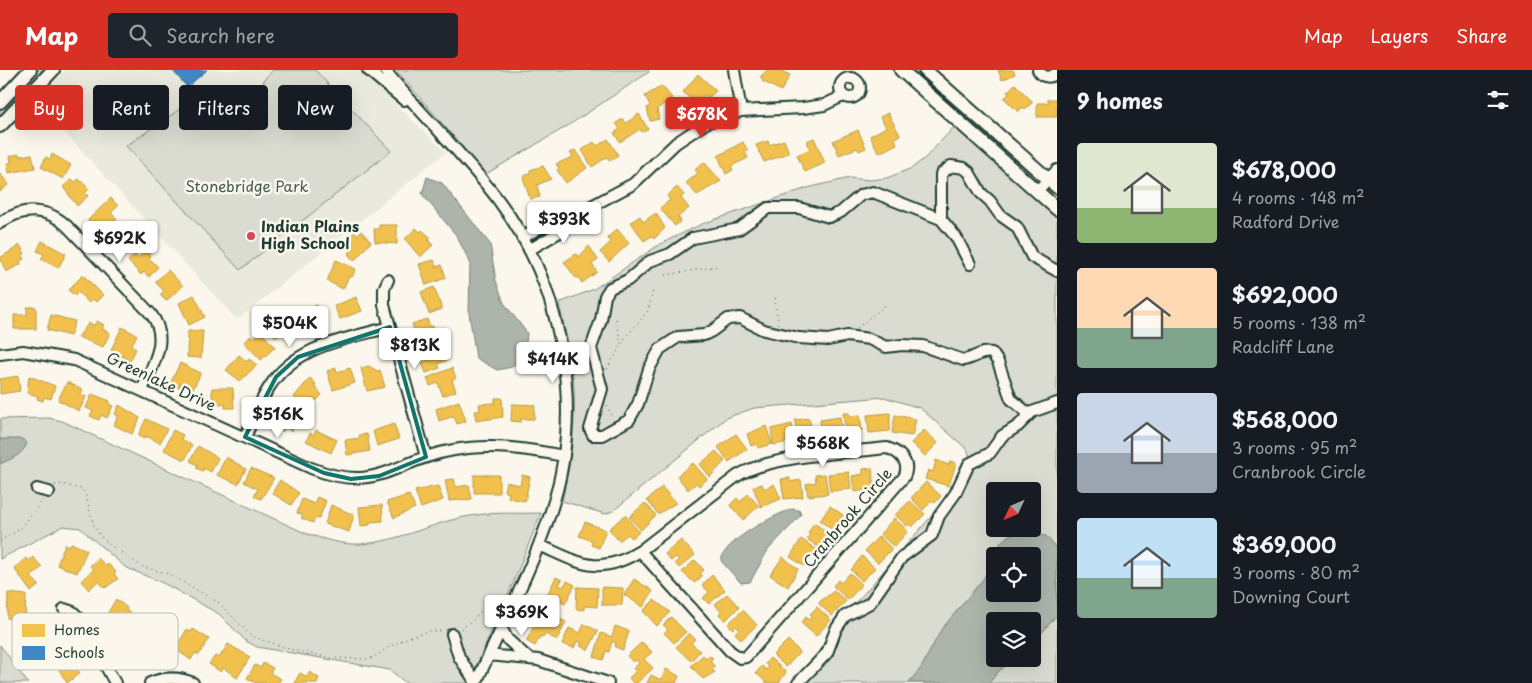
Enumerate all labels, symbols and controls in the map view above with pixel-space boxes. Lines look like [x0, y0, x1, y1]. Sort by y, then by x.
search box [108, 13, 458, 58]
text: Map [25, 17, 78, 53]
icon: search [126, 21, 154, 49]
text: Search here [166, 21, 275, 49]
text: Map [1304, 22, 1343, 49]
text: Layers [1371, 22, 1428, 49]
text: Share [1456, 22, 1507, 49]
text: 9 homes [1077, 84, 1163, 116]
chip: Buy [15, 85, 83, 130]
chip: Rent [93, 85, 169, 130]
chip: Filters [179, 85, 268, 130]
chip: New [278, 85, 352, 130]
icon: filters [1484, 86, 1512, 114]
pin: $678K [667, 97, 737, 139]
text: $678K [676, 101, 728, 125]
text: $678,000 [1232, 153, 1336, 185]
icon: home [1117, 163, 1177, 223]
park label: Stonebridge Park [185, 174, 309, 197]
text: 4 rooms · 148 m² [1232, 185, 1365, 209]
pin: $393K [529, 202, 599, 244]
text: $393K [538, 206, 590, 230]
text: Radford Drive [1232, 209, 1340, 233]
place label: Indian Plains High School [261, 214, 359, 254]
pin: $692K [85, 220, 155, 263]
text: $692K [94, 225, 146, 249]
marker: Indian Plains High School [245, 230, 257, 242]
text: $692,000 [1232, 278, 1338, 310]
icon: home [1117, 288, 1177, 348]
pin: $504K [255, 306, 325, 348]
text: $504K [262, 310, 318, 334]
text: 5 rooms · 138 m² [1232, 310, 1366, 334]
pin: $813K [380, 328, 450, 370]
text: $813K [390, 332, 440, 356]
text: Radcliff Lane [1232, 334, 1335, 358]
pin: $414K [518, 342, 588, 384]
street label: Greenlake Drive [103, 345, 220, 416]
text: $414K [527, 346, 579, 370]
pin: $516K [243, 396, 313, 439]
text: $516K [252, 401, 304, 425]
text: $568,000 [1232, 403, 1338, 435]
icon: home [1117, 413, 1177, 473]
pin: $568K [788, 426, 858, 468]
text: $568K [796, 430, 850, 454]
text: 3 rooms · 95 m² [1232, 435, 1357, 459]
text: Cranbrook Circle [1232, 459, 1366, 483]
street label: Cranbrook Circle [797, 462, 897, 572]
north arrow [986, 482, 1041, 538]
map controls [986, 482, 1041, 667]
text: $369,000 [1232, 528, 1336, 560]
icon: home [1117, 538, 1177, 598]
button: locate [986, 547, 1041, 602]
text: 3 rooms · 80 m² [1232, 560, 1360, 584]
text: Downing Court [1232, 584, 1350, 608]
pin: $369K [487, 594, 557, 637]
text: $369K [496, 599, 548, 623]
button: layers [986, 612, 1041, 667]
legend [12, 613, 178, 670]
text: Homes [54, 619, 100, 640]
text: Schools [54, 642, 104, 663]

